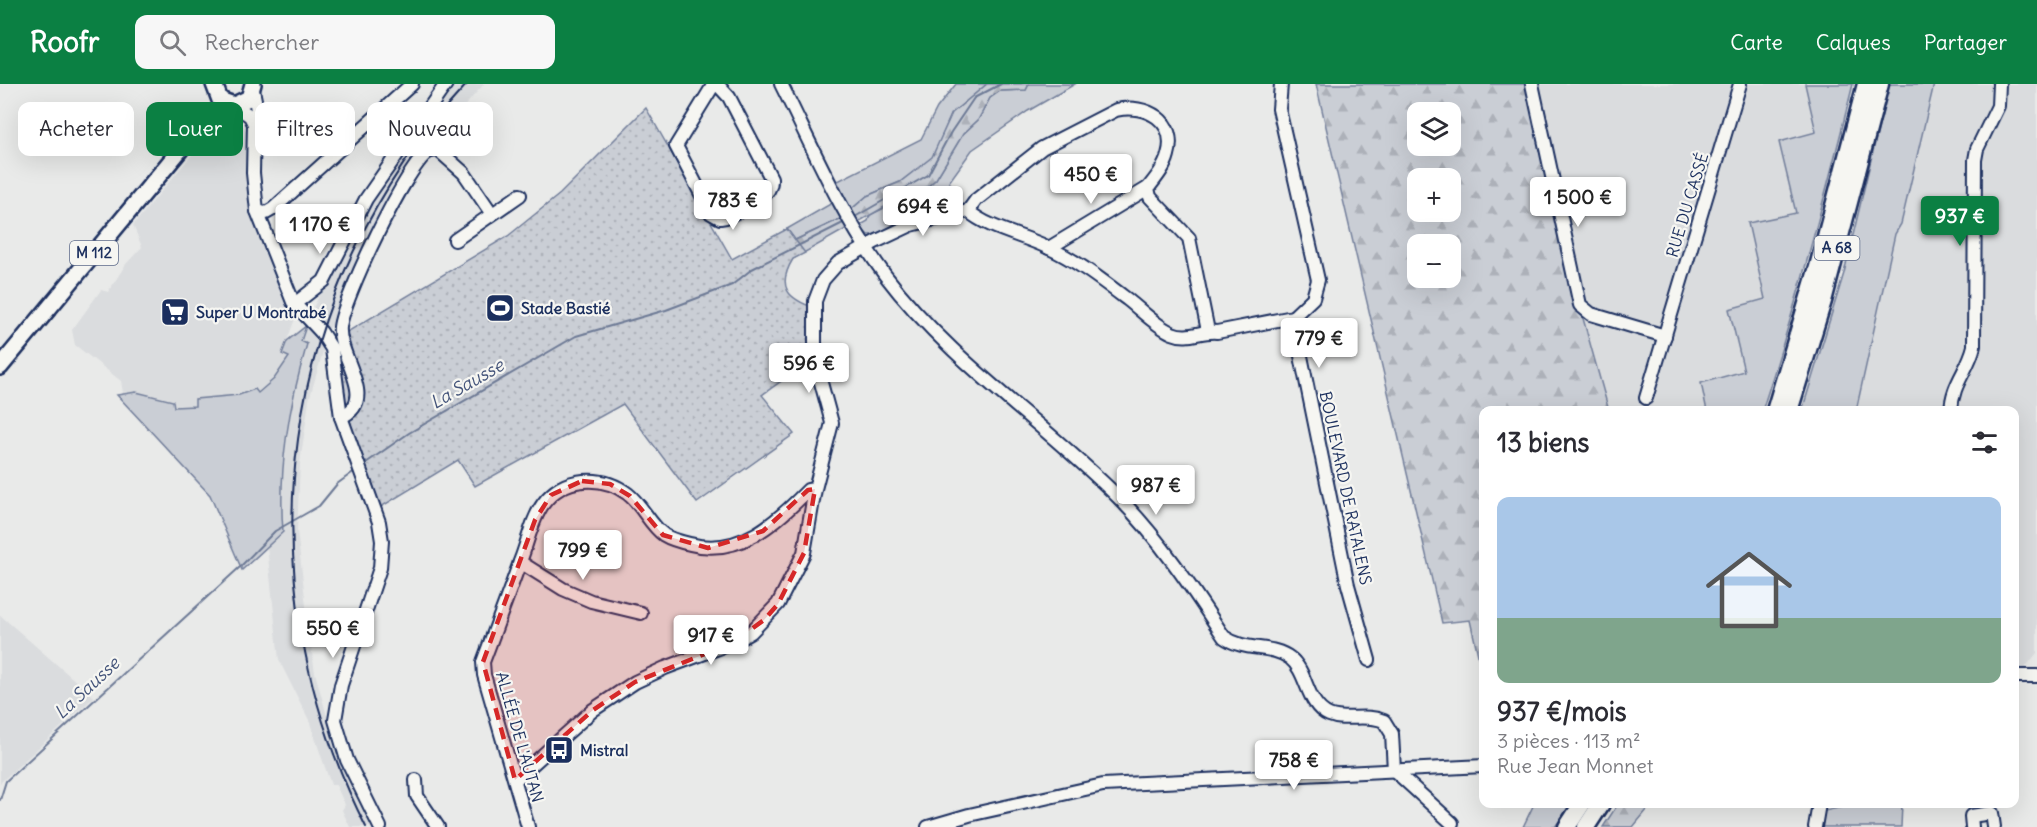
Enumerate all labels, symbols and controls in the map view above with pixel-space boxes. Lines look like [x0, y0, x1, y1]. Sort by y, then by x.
search box [135, 15, 555, 69]
text: Roofr [30, 24, 99, 60]
icon: search [156, 26, 189, 59]
text: Rechercher [204, 28, 319, 56]
text: Carte [1730, 29, 1783, 56]
text: Calques [1816, 29, 1891, 56]
text: Partager [1924, 29, 2007, 56]
chip: Acheter [18, 102, 134, 156]
chip: Louer [146, 102, 243, 156]
chip: Filtres [255, 102, 355, 156]
chip: Nouveau [367, 102, 493, 156]
map controls [1407, 102, 1461, 288]
button: layers [1407, 102, 1461, 156]
street label: RUE DU CASSÉ [1662, 150, 1712, 260]
pin: 450 € [1049, 154, 1133, 205]
text: 450 € [1064, 161, 1118, 186]
button: + [1407, 168, 1461, 222]
pin: 1 500 € [1523, 177, 1633, 228]
pin: 783 € [691, 180, 775, 231]
text: 1 500 € [1544, 184, 1612, 209]
pin: 694 € [881, 186, 965, 237]
text: 783 € [708, 187, 758, 212]
text: 694 € [897, 193, 949, 218]
pin: 937 € [1918, 196, 2002, 247]
text: 937 € [1935, 203, 1985, 228]
pin: 1 170 € [265, 204, 375, 255]
text: 1 170 € [289, 211, 351, 236]
button: − [1407, 234, 1461, 288]
road number: A 68 [1814, 236, 1860, 260]
road number: M 112 [70, 241, 118, 265]
sports icon: Stade Bastié [484, 292, 516, 324]
supermarket icon: Super U Montrabé [159, 296, 191, 328]
place label: Stade Bastié [521, 298, 611, 318]
place label: Super U Montrabé [196, 302, 327, 323]
pin: 779 € [1277, 318, 1361, 369]
text: 779 € [1295, 325, 1343, 350]
pin: 596 € [767, 343, 851, 394]
text: 596 € [783, 350, 835, 375]
water label: La Sausse [426, 353, 509, 414]
street label: BOULEVARD DE RATALENS [1316, 389, 1376, 587]
text: 13 biens [1497, 426, 1589, 459]
icon: filters [1968, 426, 2001, 459]
pin: 987 € [1114, 465, 1198, 516]
text: 987 € [1131, 472, 1181, 497]
pin: 799 € [541, 530, 625, 581]
icon: home [1695, 536, 1803, 644]
text: 799 € [558, 537, 608, 562]
pin: 550 € [291, 608, 375, 659]
text: 550 € [306, 615, 360, 640]
pin: 917 € [669, 615, 753, 666]
text: 917 € [688, 622, 734, 647]
water label: La Sausse [49, 651, 125, 724]
street label: ALLÉE DE L'AUTAN [492, 669, 548, 805]
text: 937 €/mois [1497, 695, 1627, 728]
text: 3 pièces · 113 m² [1497, 728, 1640, 753]
bus stop icon: Mistral [543, 734, 575, 766]
place label: Mistral [580, 740, 628, 760]
pin: 758 € [1252, 740, 1336, 791]
text: 758 € [1269, 747, 1319, 772]
text: Rue Jean Monnet [1497, 753, 1653, 778]

